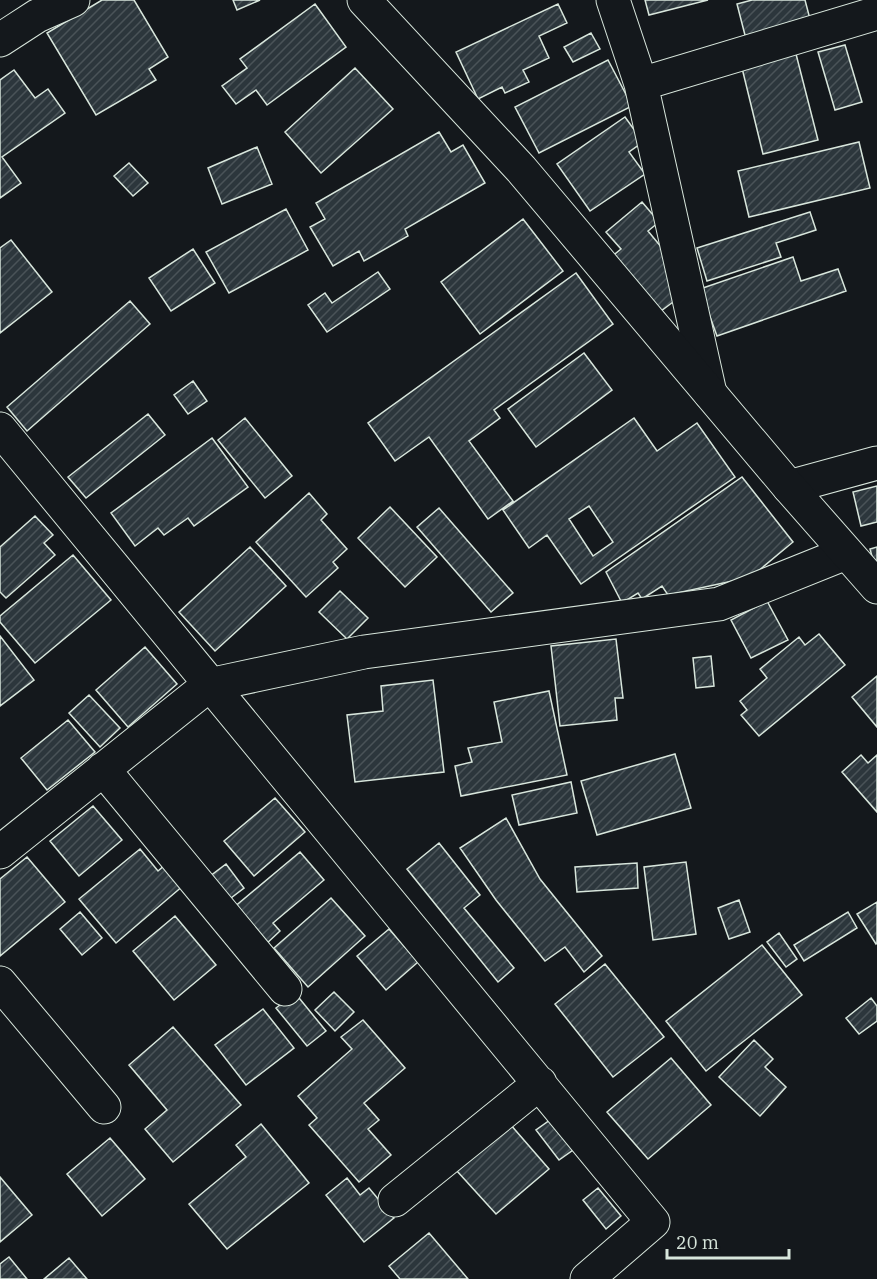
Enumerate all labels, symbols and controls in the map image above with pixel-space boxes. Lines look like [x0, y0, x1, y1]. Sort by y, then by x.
scale bar [667, 1222, 788, 1260]
text: 20 m [676, 1231, 719, 1254]

